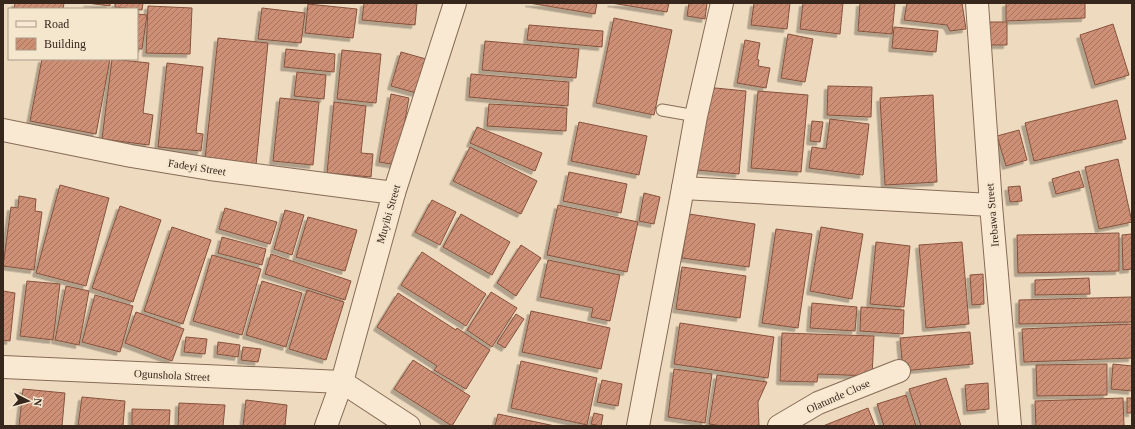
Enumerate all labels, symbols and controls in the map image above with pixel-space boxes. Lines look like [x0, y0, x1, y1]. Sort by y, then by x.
legend [8, 8, 138, 60]
text: Road [44, 17, 69, 31]
text: Building [44, 37, 86, 51]
street label: Fadeyi Street [167, 157, 227, 177]
street label: Muyibi Street [374, 183, 402, 245]
street label: Irebawa Street [983, 183, 1001, 247]
street label: Ogunshola Street [134, 367, 210, 383]
street label: Olatunde Close [804, 377, 872, 415]
north arrow [8, 381, 48, 421]
text: N [32, 397, 44, 407]

